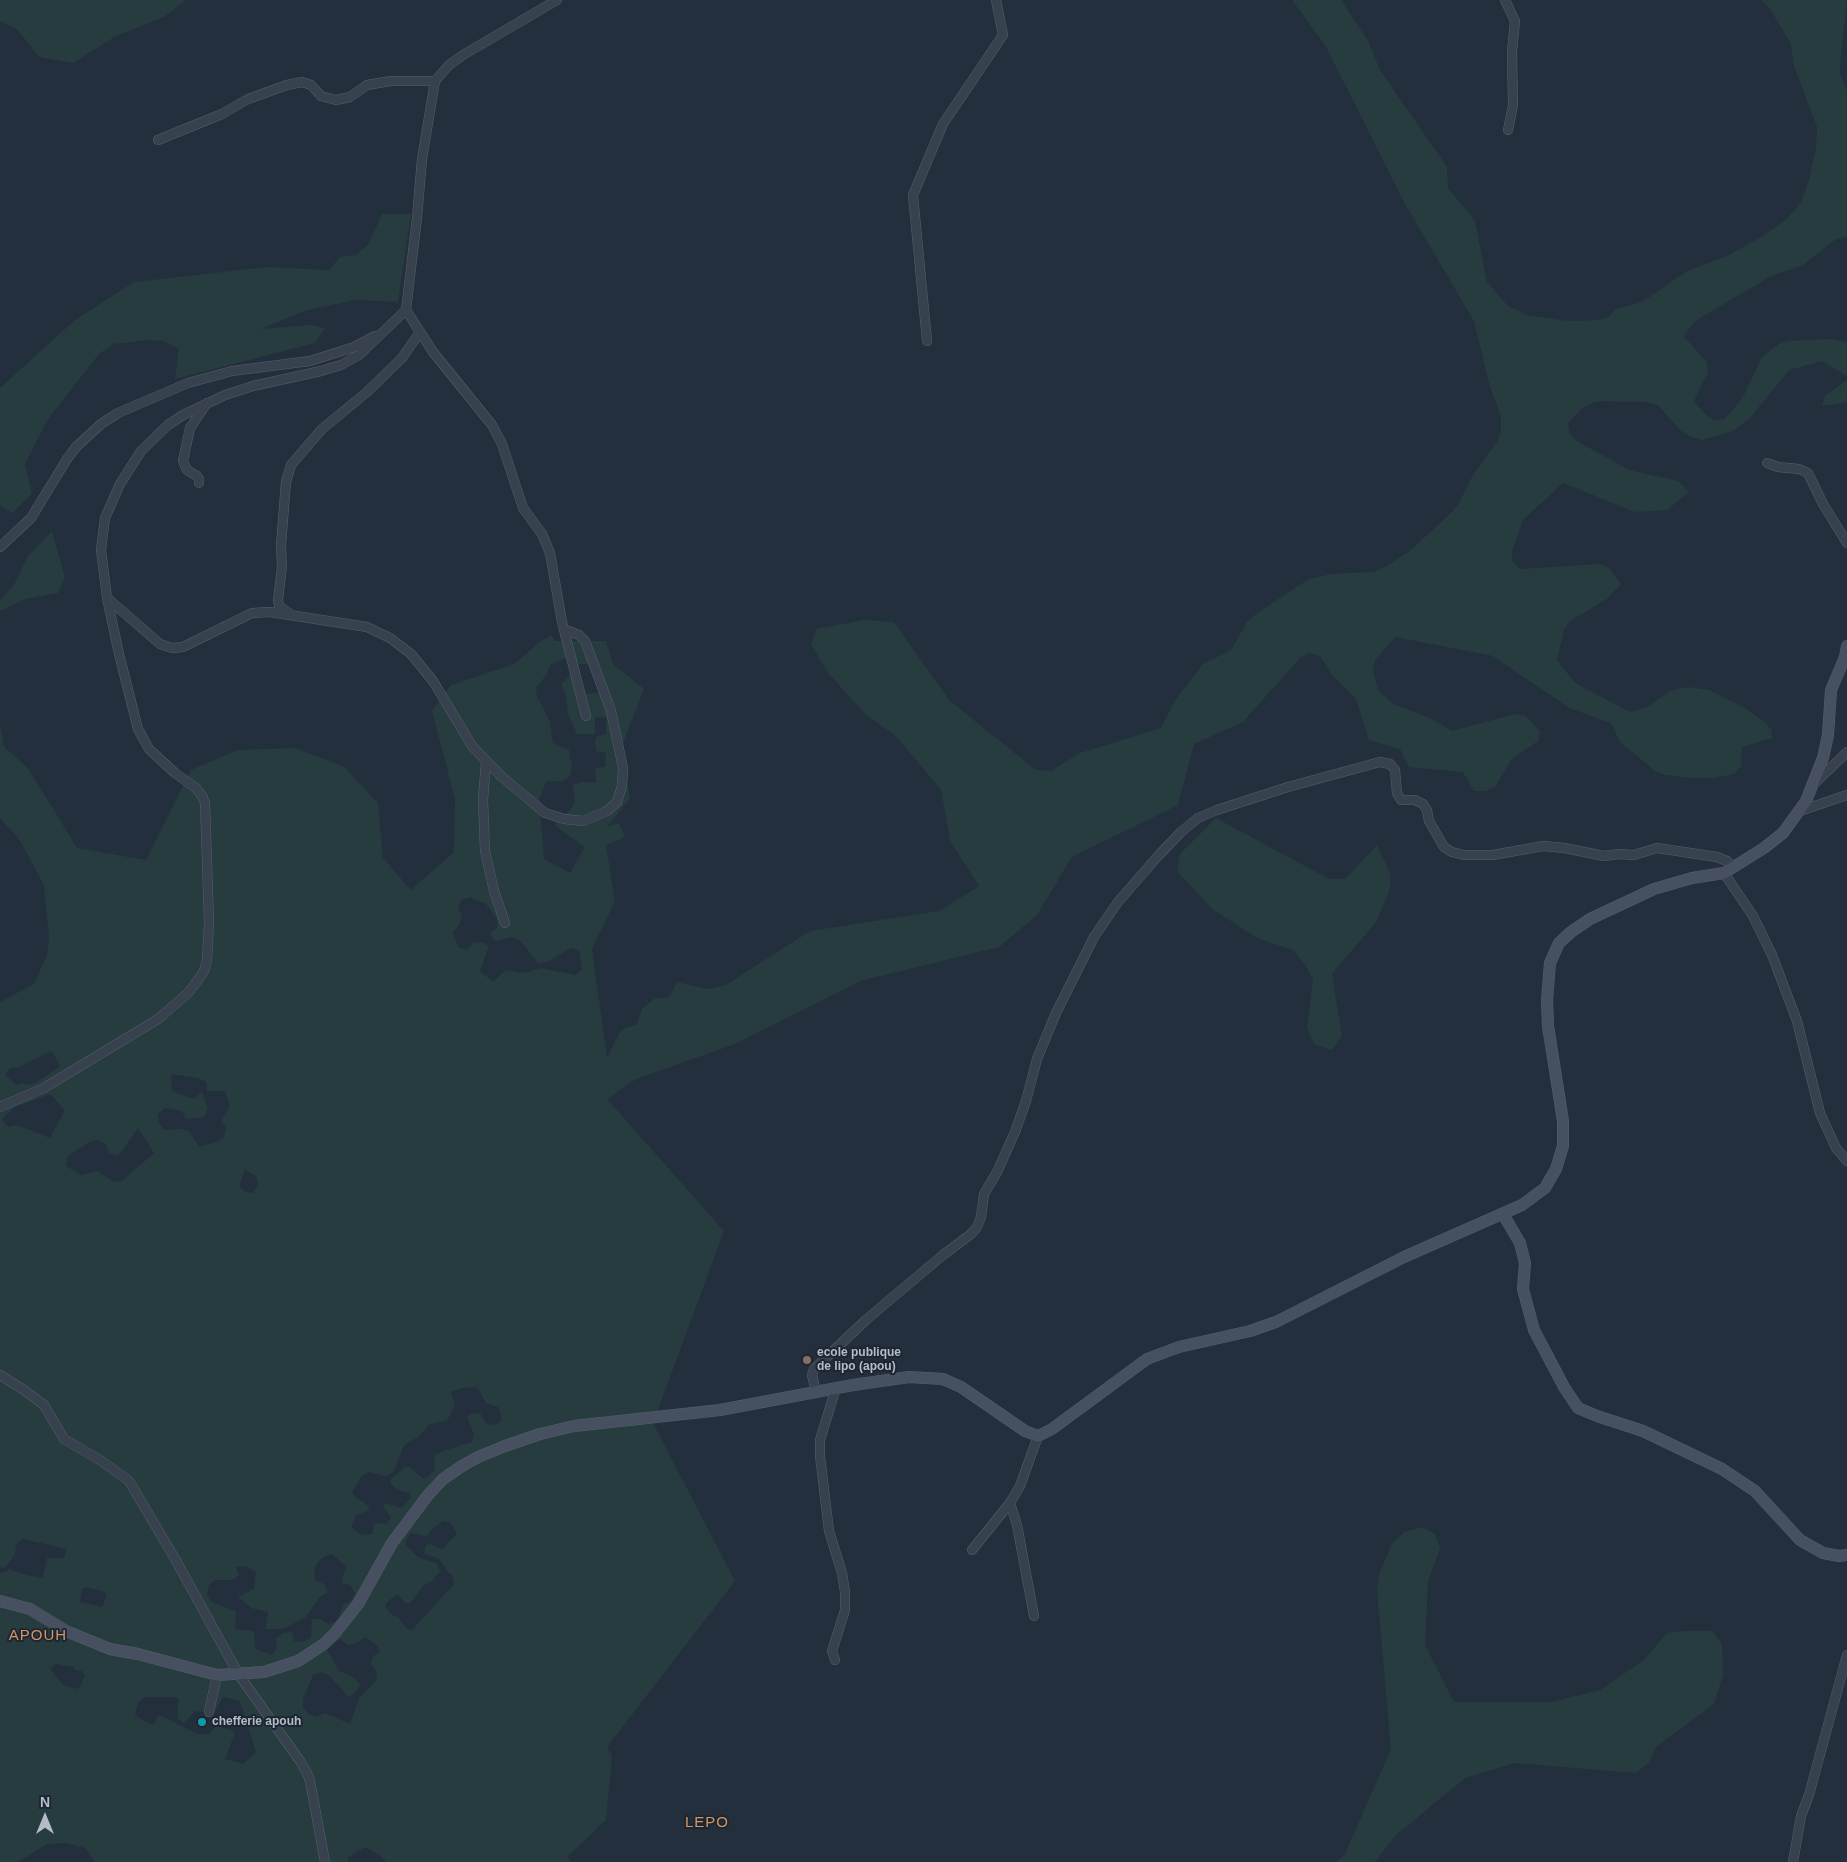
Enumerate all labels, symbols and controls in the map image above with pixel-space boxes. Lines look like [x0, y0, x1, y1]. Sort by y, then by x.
place label: ecole publique de lipo (apou) [817, 1346, 901, 1374]
marker: ecole publique de lipo (apou) [801, 1354, 813, 1366]
district label: APOUH [8, 1627, 68, 1645]
place label: chefferie apouh [212, 1715, 301, 1729]
marker: chefferie apouh [196, 1716, 208, 1728]
north arrow [20, 1792, 70, 1842]
text: N [40, 1794, 50, 1810]
district label: LEPO [684, 1814, 730, 1832]

